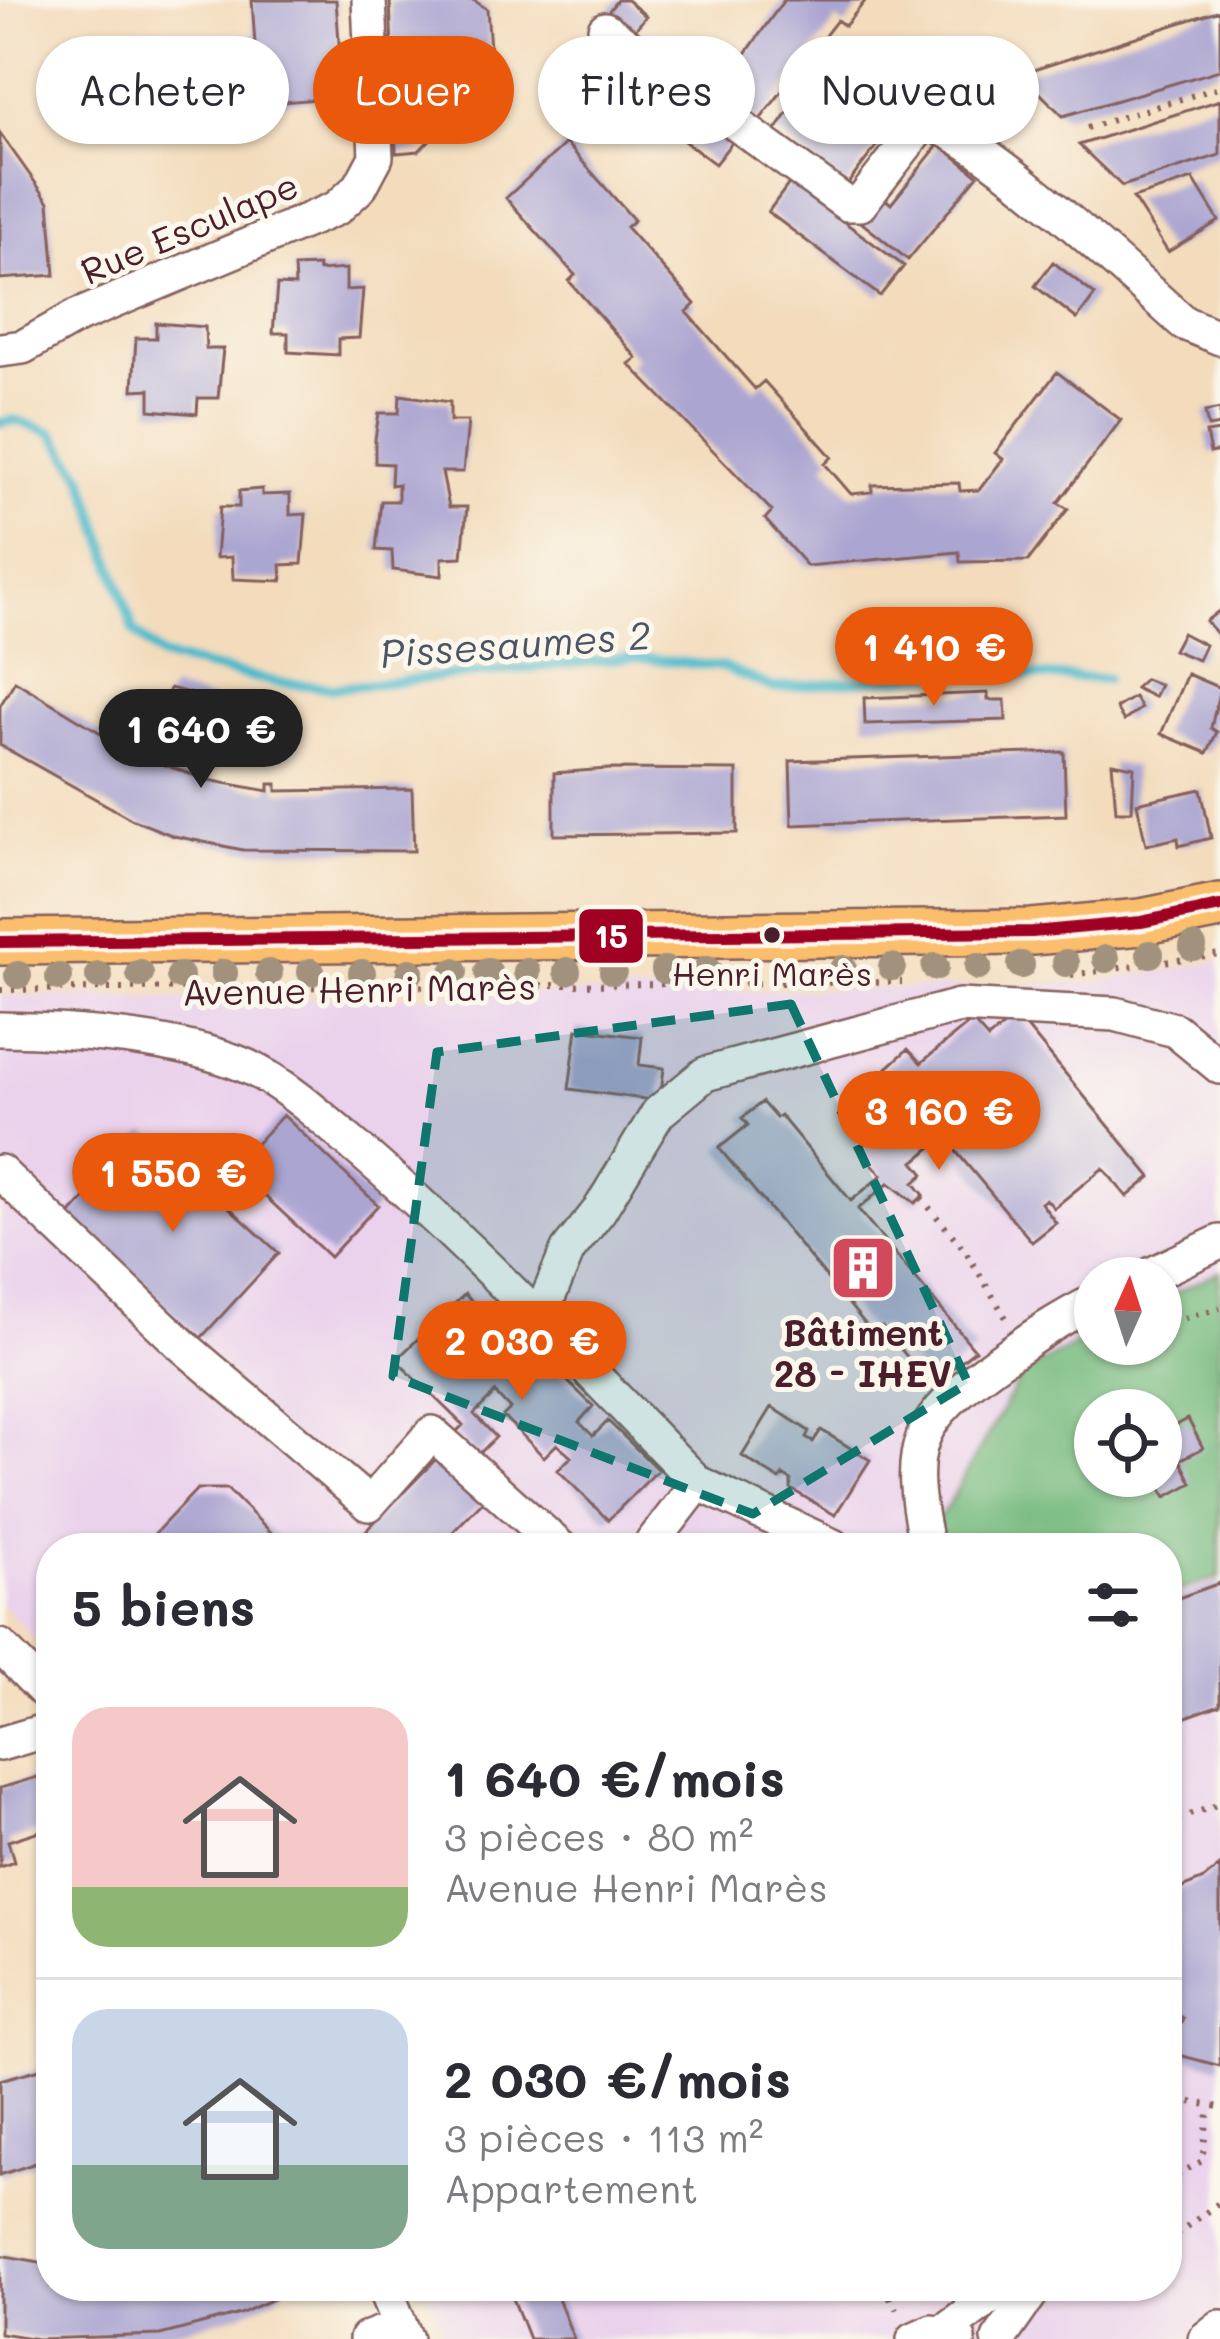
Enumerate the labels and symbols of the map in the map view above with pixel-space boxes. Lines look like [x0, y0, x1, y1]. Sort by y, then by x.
street label: Rue Esculape [73, 160, 305, 294]
pin: 1 410 € [823, 607, 1045, 709]
water label: Pissesaumes 2 [378, 608, 652, 678]
pin: 1 640 € [90, 689, 312, 791]
line badge: 15 [577, 907, 645, 965]
text: 15 [594, 913, 628, 956]
marker: Henri Marès [761, 924, 783, 946]
place label: Henri Marès [672, 951, 872, 994]
street label: Avenue Henri Marès [181, 961, 537, 1015]
pin: 3 160 € [828, 1071, 1050, 1173]
pin: 1 550 € [62, 1133, 284, 1235]
building icon: Bâtiment 28 - IHEV [828, 1233, 898, 1303]
north arrow [1074, 1257, 1182, 1365]
pin: 2 030 € [411, 1301, 633, 1403]
place label: Bâtiment 28 - IHEV [774, 1308, 952, 1396]

